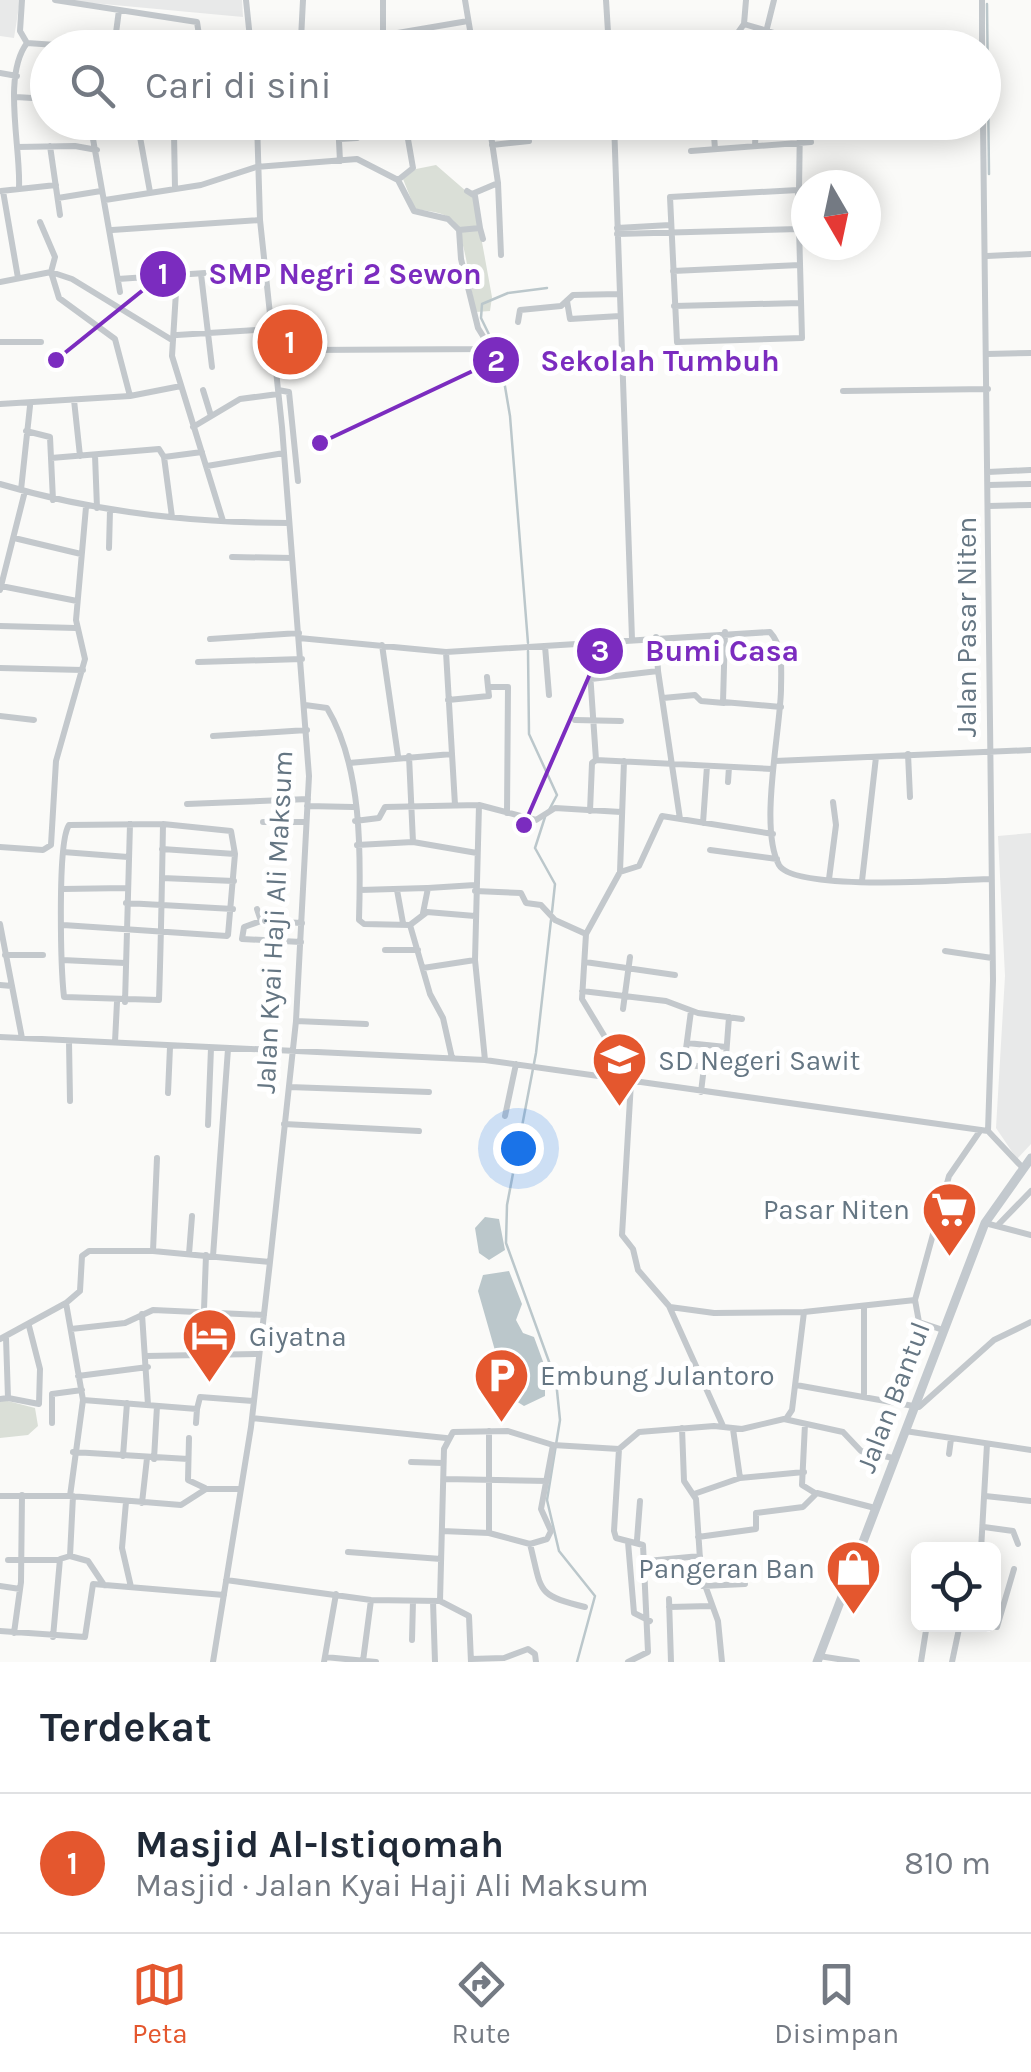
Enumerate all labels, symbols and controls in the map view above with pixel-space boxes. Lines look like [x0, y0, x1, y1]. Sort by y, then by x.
search box [30, 30, 1001, 140]
icon: search [65, 58, 120, 113]
text: Cari di sini [145, 63, 332, 108]
north arrow [791, 170, 881, 260]
callout: SMP Negri 2 Sewon [138, 244, 502, 304]
text: 1 [158, 256, 168, 292]
text: SMP Negri 2 Sewon [208, 256, 482, 292]
pin: 1 [258, 304, 322, 380]
callout: Sekolah Tumbuh [471, 330, 800, 390]
text: 2 [487, 343, 505, 379]
text: Sekolah Tumbuh [540, 343, 780, 379]
street label: Jalan Pasar Niten [950, 517, 983, 737]
callout: Bumi Casa [575, 621, 819, 681]
text: 3 [591, 633, 609, 669]
text: Bumi Casa [645, 633, 799, 669]
street label: Jalan Kyai Haji Ali Maksum [249, 750, 299, 1094]
school or university icon: SD Negeri Sawit [589, 1030, 649, 1109]
place label: SD Negeri Sawit [658, 1044, 860, 1077]
your location [493, 1123, 544, 1174]
supermarket icon: Pasar Niten [919, 1179, 979, 1258]
place label: Pasar Niten [763, 1193, 910, 1226]
hotel icon: Giyatna [180, 1306, 240, 1385]
street label: Jalan Bantul [849, 1317, 937, 1477]
place label: Giyatna [249, 1320, 347, 1353]
parking icon: Embung Julantoro [471, 1345, 531, 1424]
place label: Embung Julantoro [540, 1359, 775, 1392]
shop icon: Pangeran Ban [824, 1538, 884, 1617]
map controls [911, 1542, 1001, 1632]
button: locate [911, 1542, 1001, 1632]
place label: Pangeran Ban [638, 1552, 815, 1585]
text: Terdekat [40, 1702, 212, 1752]
text: Masjid Al-Istiqomah [135, 1822, 504, 1867]
text: 1 [67, 1845, 78, 1882]
text: 810 m [904, 1845, 991, 1882]
text: Masjid · Jalan Kyai Haji Ali Maksum [135, 1867, 649, 1904]
tab: Peta [132, 1957, 188, 2050]
tab: Rute [452, 1957, 511, 2050]
tab: Disimpan [774, 1957, 899, 2050]

